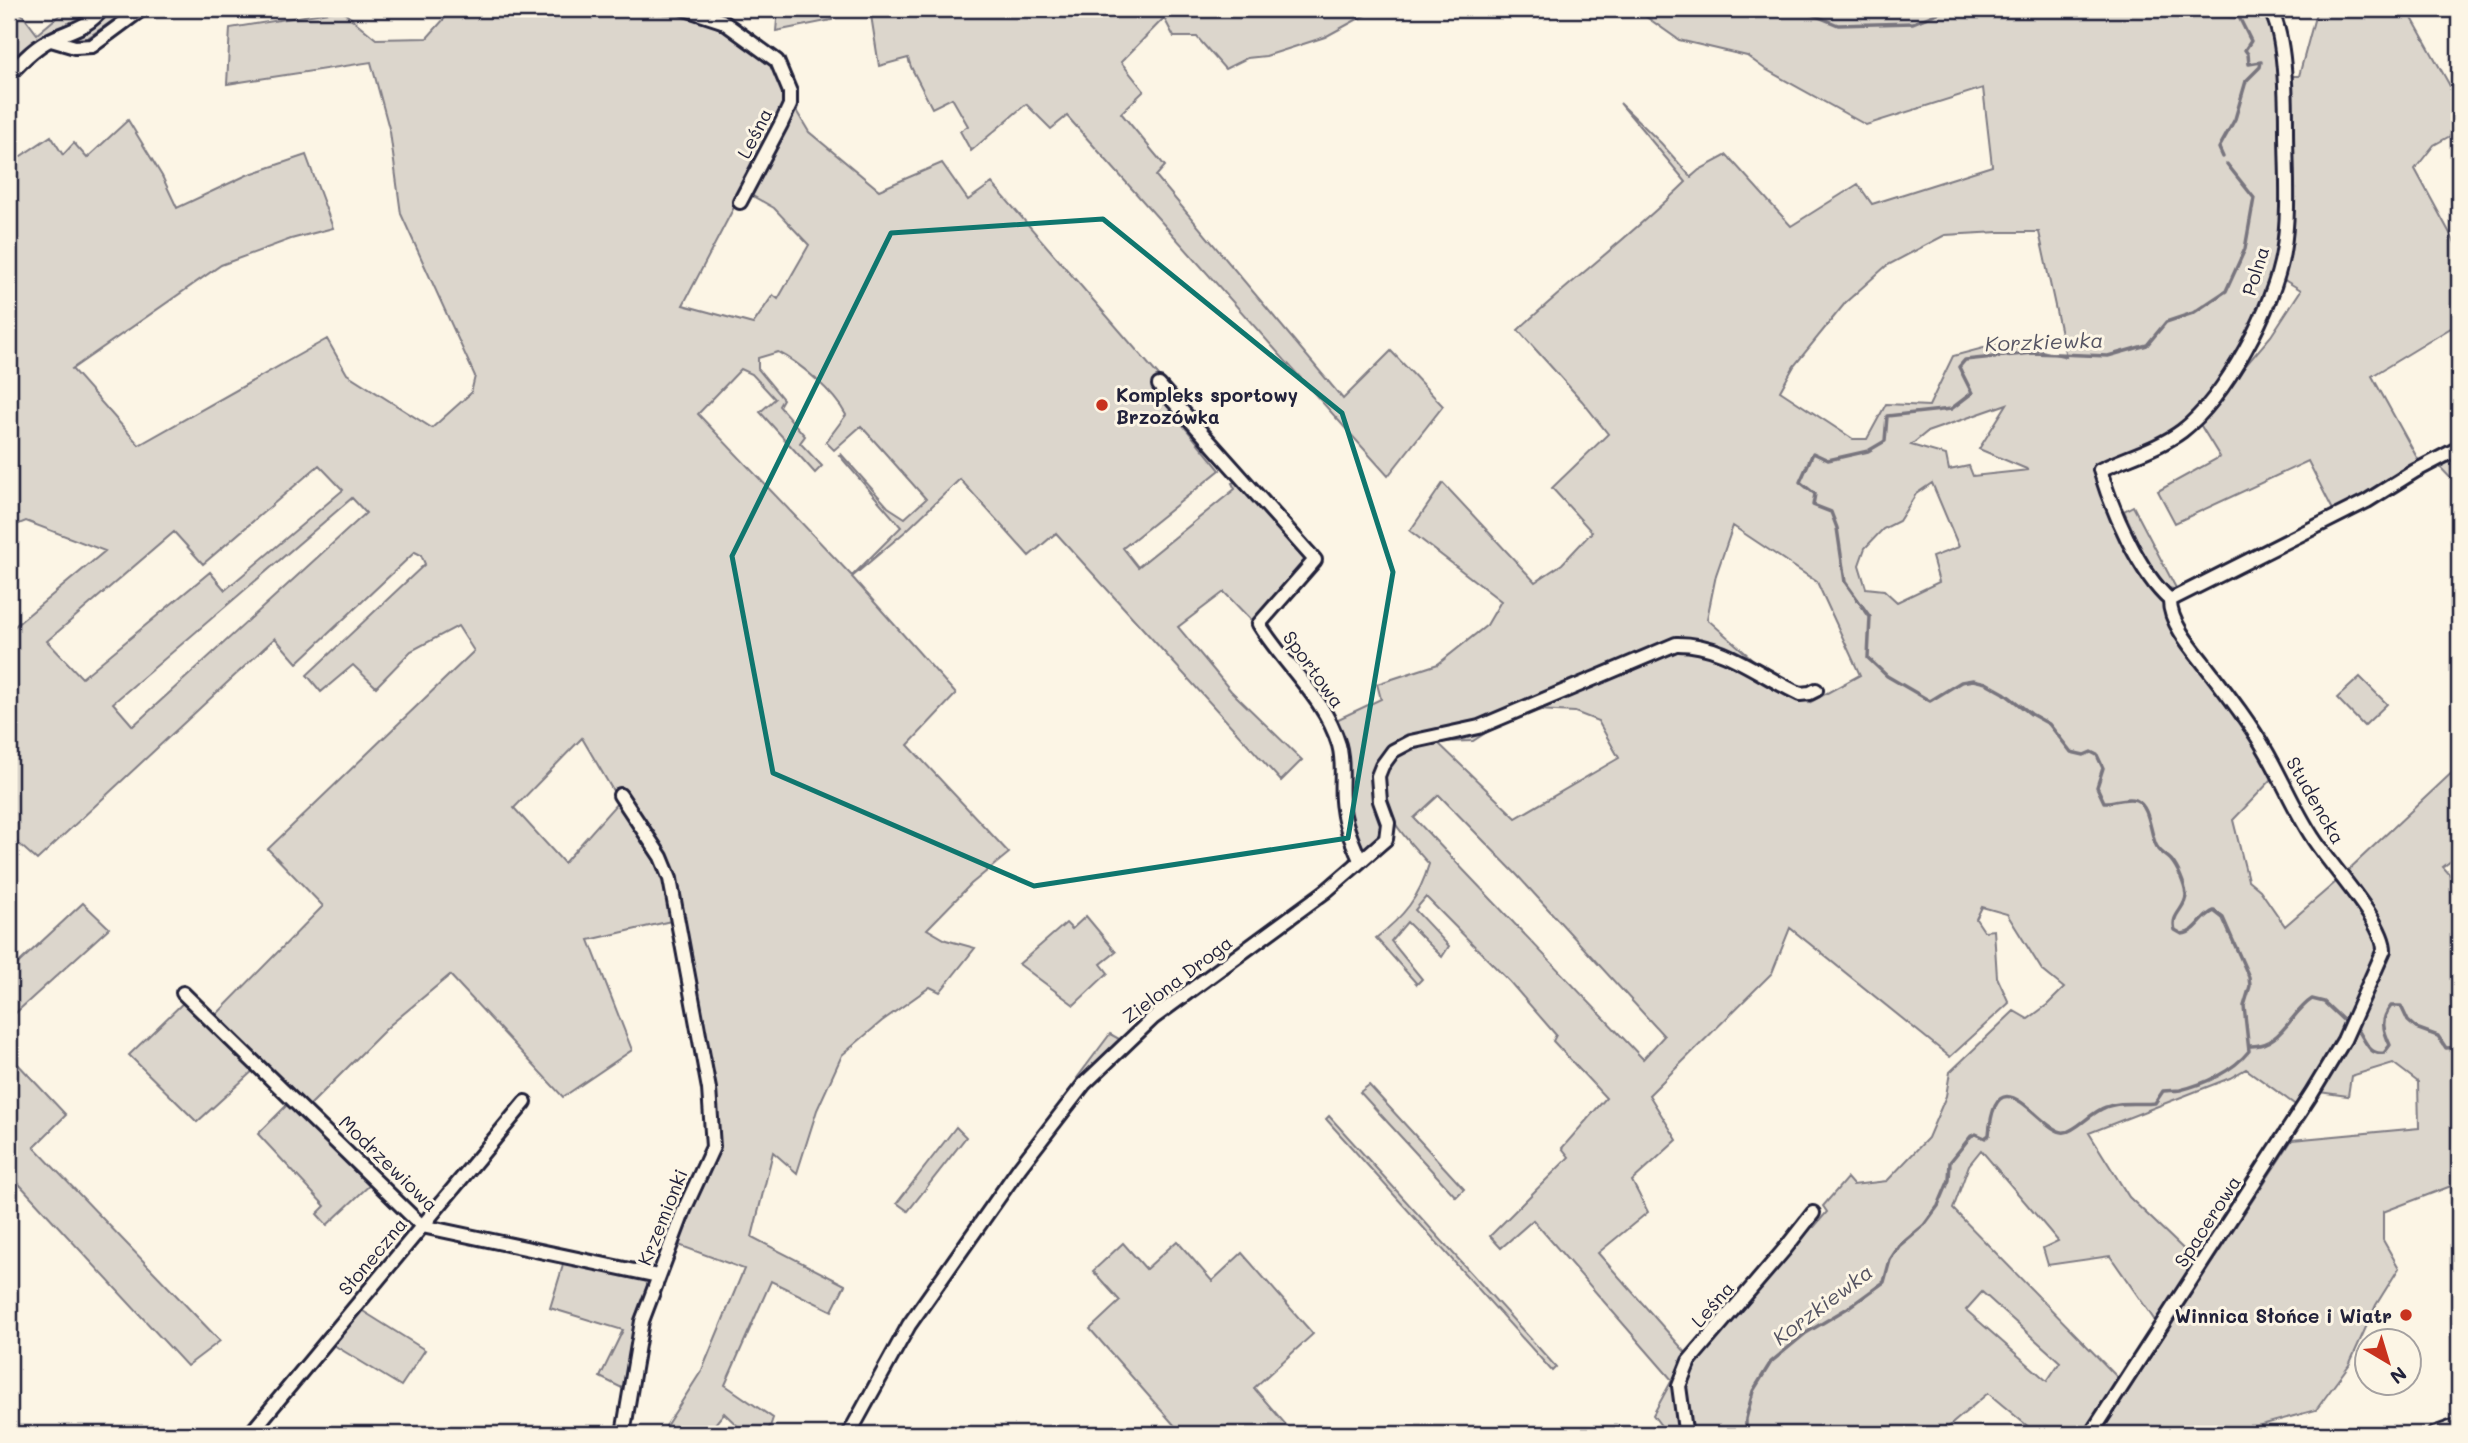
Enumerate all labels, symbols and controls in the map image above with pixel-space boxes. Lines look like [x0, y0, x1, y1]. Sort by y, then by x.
street label: Leśna [731, 104, 777, 162]
street label: Polna [2236, 243, 2274, 299]
water label: Korzkiewka [1984, 325, 2104, 357]
place label: Kompleks sportowy Brzozówka [1116, 382, 1298, 429]
marker: Kompleks sportowy Brzozówka [1094, 397, 1110, 413]
street label: Sportowa [1278, 625, 1350, 713]
street label: Studencka [2281, 752, 2351, 848]
street label: Zielona Droga [1117, 929, 1237, 1029]
street label: Modrzewiowa [334, 1109, 444, 1217]
street label: Krzemionki [631, 1165, 693, 1269]
street label: Spacerowa [2168, 1170, 2246, 1272]
street label: Słoneczna [332, 1212, 412, 1300]
water label: Korzkiewka [1767, 1258, 1877, 1350]
street label: Leśna [1685, 1276, 1739, 1332]
place label: Winnica Słońce i Wiatr [2175, 1303, 2392, 1328]
marker: Winnica Słońce i Wiatr [2398, 1307, 2414, 1323]
north arrow [2352, 1328, 2422, 1398]
text: N [2385, 1362, 2412, 1390]

